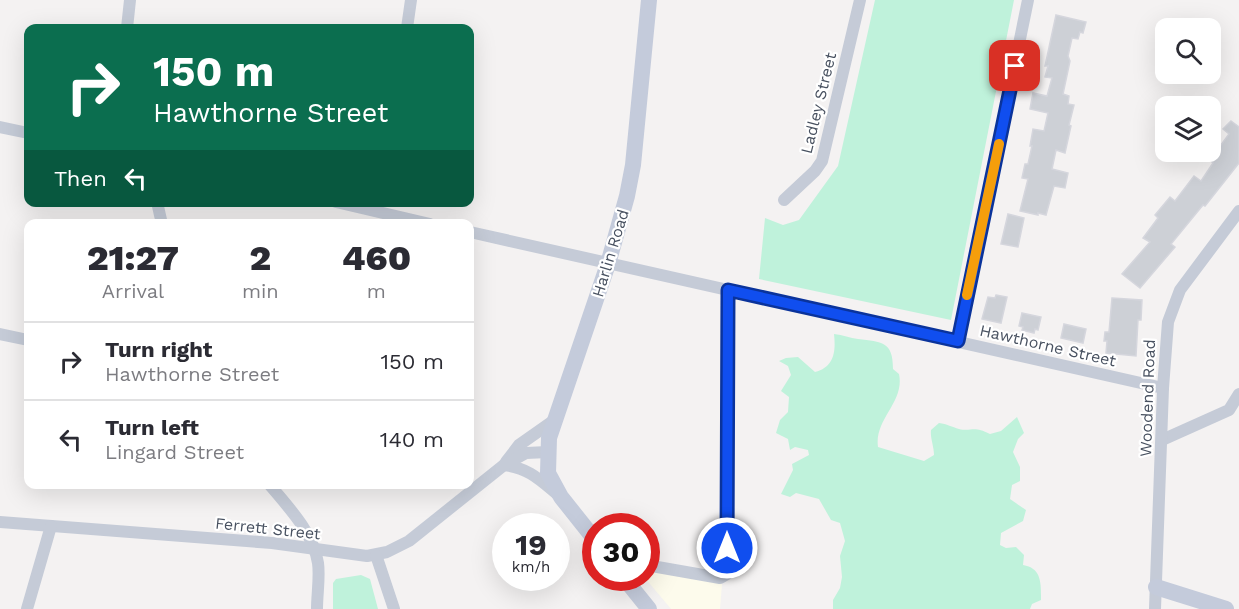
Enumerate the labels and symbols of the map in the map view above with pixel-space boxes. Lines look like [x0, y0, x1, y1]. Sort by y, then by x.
pin [989, 40, 1040, 91]
street label: Ladley Street [797, 50, 840, 156]
street label: Harlin Road [588, 207, 633, 299]
street label: Hawthorne Street [978, 321, 1118, 370]
street label: Woodend Road [1136, 339, 1159, 457]
speed limit sign: 30 [582, 513, 660, 591]
street label: Ferrett Street [214, 514, 322, 544]
position arrow [695, 516, 759, 580]

